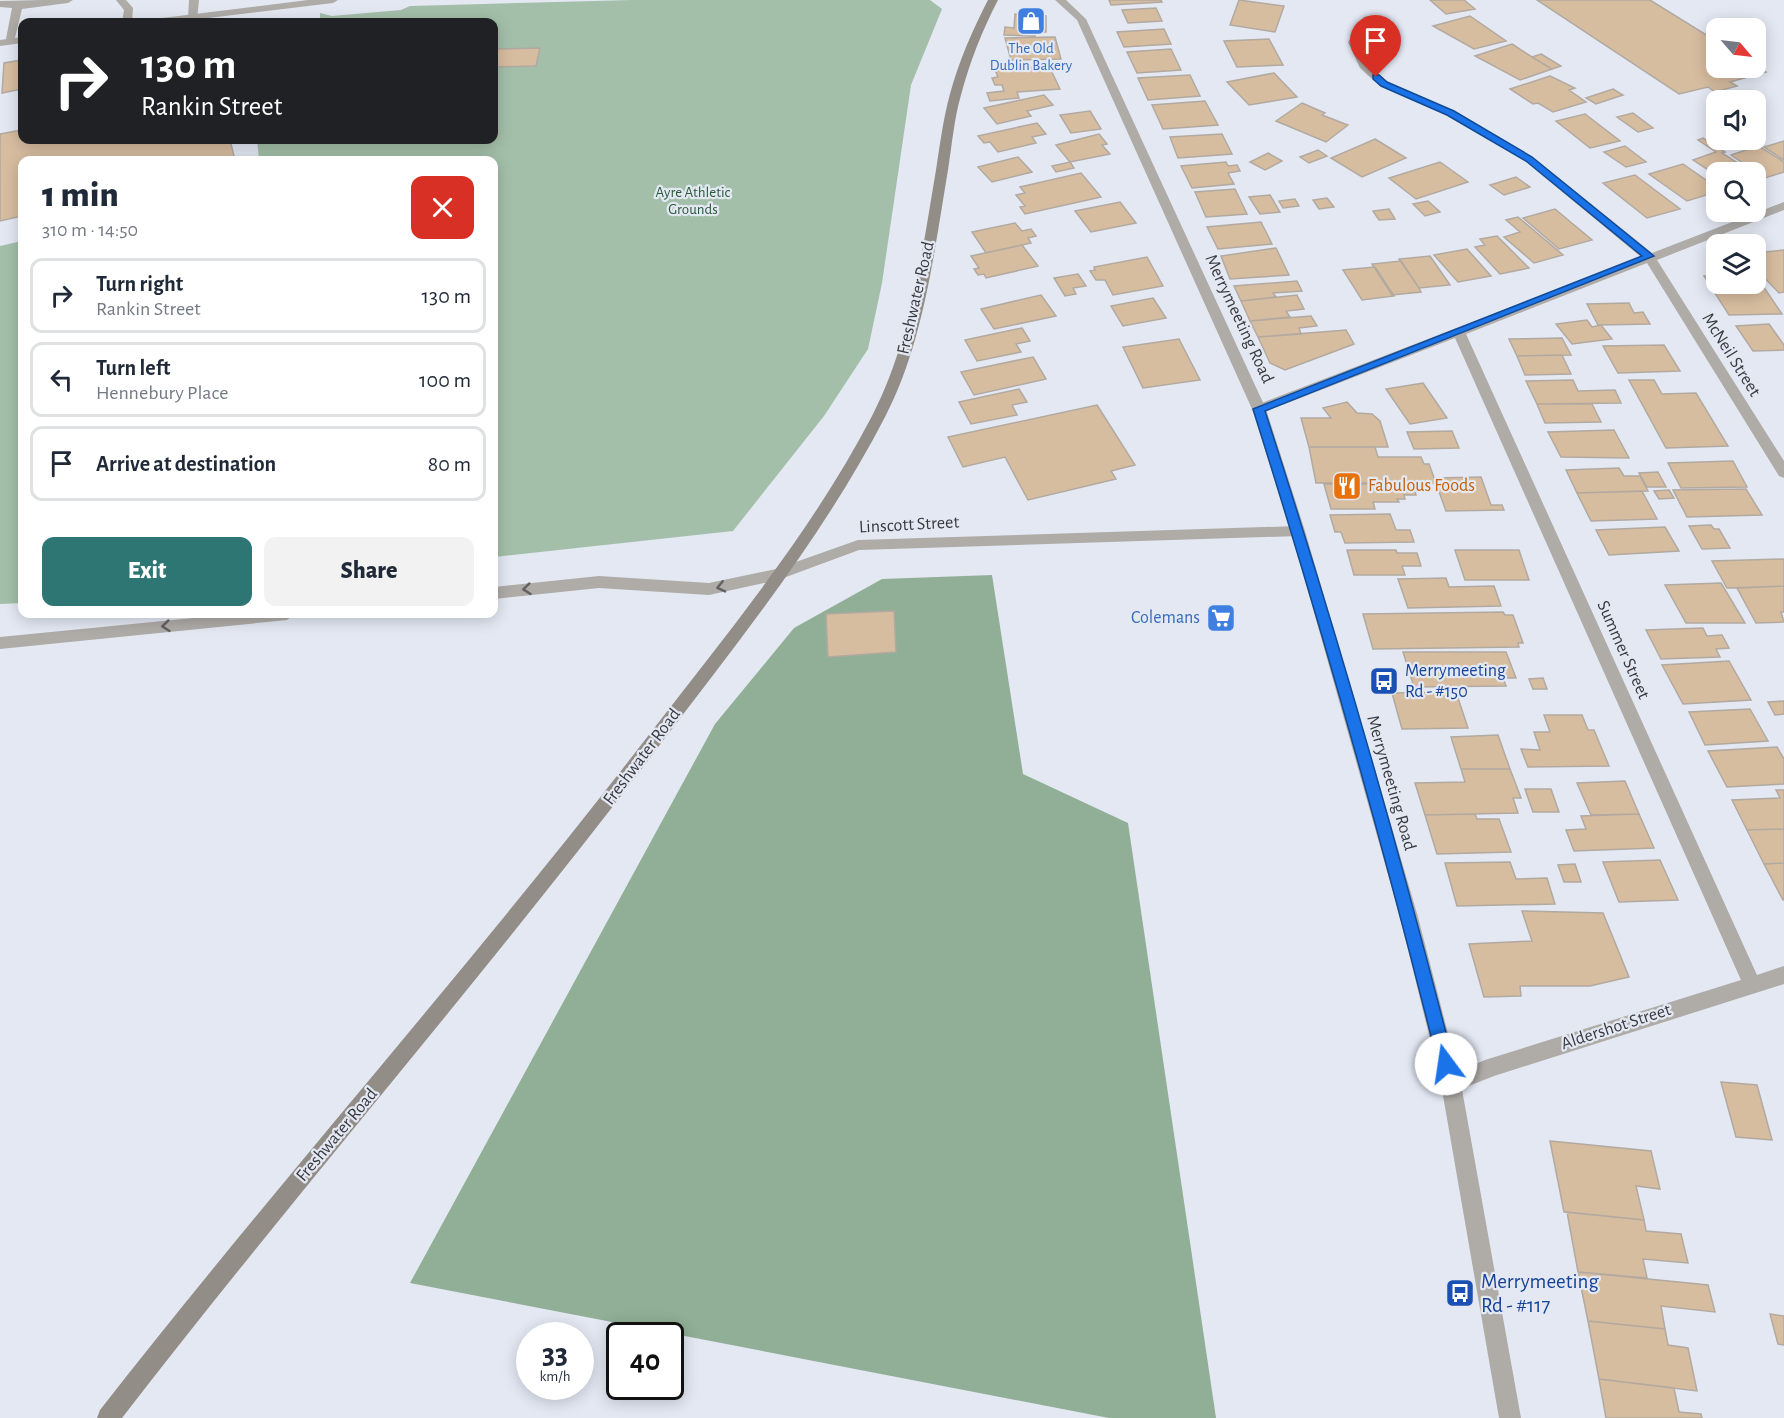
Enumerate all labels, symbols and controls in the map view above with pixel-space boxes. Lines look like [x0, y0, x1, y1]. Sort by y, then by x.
shop icon: The Old Dublin Bakery [1015, 5, 1047, 37]
pin [1350, 15, 1401, 77]
north arrow [1706, 18, 1766, 78]
map controls [1706, 18, 1766, 294]
icon: arrive [1359, 24, 1392, 57]
place label: The Old Dublin Bakery [990, 41, 1073, 73]
icon: right [42, 42, 120, 120]
text: 130 m [141, 44, 236, 86]
button: sound [1706, 90, 1766, 150]
text: Rankin Street [141, 93, 282, 120]
button: search [1706, 162, 1766, 222]
button: close [411, 176, 474, 239]
text: 1 min [42, 177, 119, 213]
park label: Ayre Athletic Grounds [656, 185, 731, 217]
text: 310 m · 14:50 [42, 220, 138, 240]
button: layers [1706, 234, 1766, 294]
street label: Freshwater Road [894, 240, 938, 356]
street label: Merrymeeting Road [1201, 252, 1277, 386]
text: Turn right [96, 273, 183, 295]
icon: right [45, 279, 78, 312]
text: 130 m [422, 285, 471, 307]
text: Rankin Street [96, 299, 201, 319]
street label: McNeil Street [1698, 310, 1764, 400]
text: Turn left [96, 357, 170, 379]
icon: left [45, 363, 78, 396]
text: 100 m [419, 369, 471, 391]
text: Hennebury Place [96, 383, 228, 403]
icon: arrive [45, 447, 78, 480]
text: Arrive at destination [96, 453, 276, 475]
text: 80 m [428, 453, 471, 475]
restaurant icon: Fabulous Foods [1331, 470, 1363, 502]
place label: Fabulous Foods [1368, 477, 1475, 495]
street label: Linscott Street [858, 513, 960, 537]
button: Exit [42, 537, 252, 606]
button: Share [264, 537, 474, 606]
one-way arrow [716, 579, 726, 592]
one-way arrow [522, 582, 531, 595]
street label: Summer Street [1593, 598, 1653, 702]
supermarket icon: Colemans [1205, 602, 1237, 634]
place label: Colemans [1131, 609, 1200, 627]
one-way arrow [162, 619, 171, 632]
place label: Merrymeeting Rd - #150 [1405, 662, 1506, 701]
bus stop icon: Merrymeeting Rd - #150 [1368, 665, 1400, 697]
street label: Freshwater Road [600, 705, 684, 809]
street label: Merrymeeting Road [1363, 713, 1419, 853]
street label: Aldershot Street [1559, 1001, 1673, 1053]
position arrow [1414, 1032, 1478, 1096]
street label: Freshwater Road [293, 1085, 381, 1185]
place label: Merrymeeting Rd - #117 [1481, 1271, 1599, 1316]
bus stop icon: Merrymeeting Rd - #117 [1444, 1277, 1476, 1309]
speed limit sign: 40 [606, 1322, 684, 1400]
text: 33 [542, 1339, 568, 1369]
text: km/h [540, 1369, 570, 1384]

